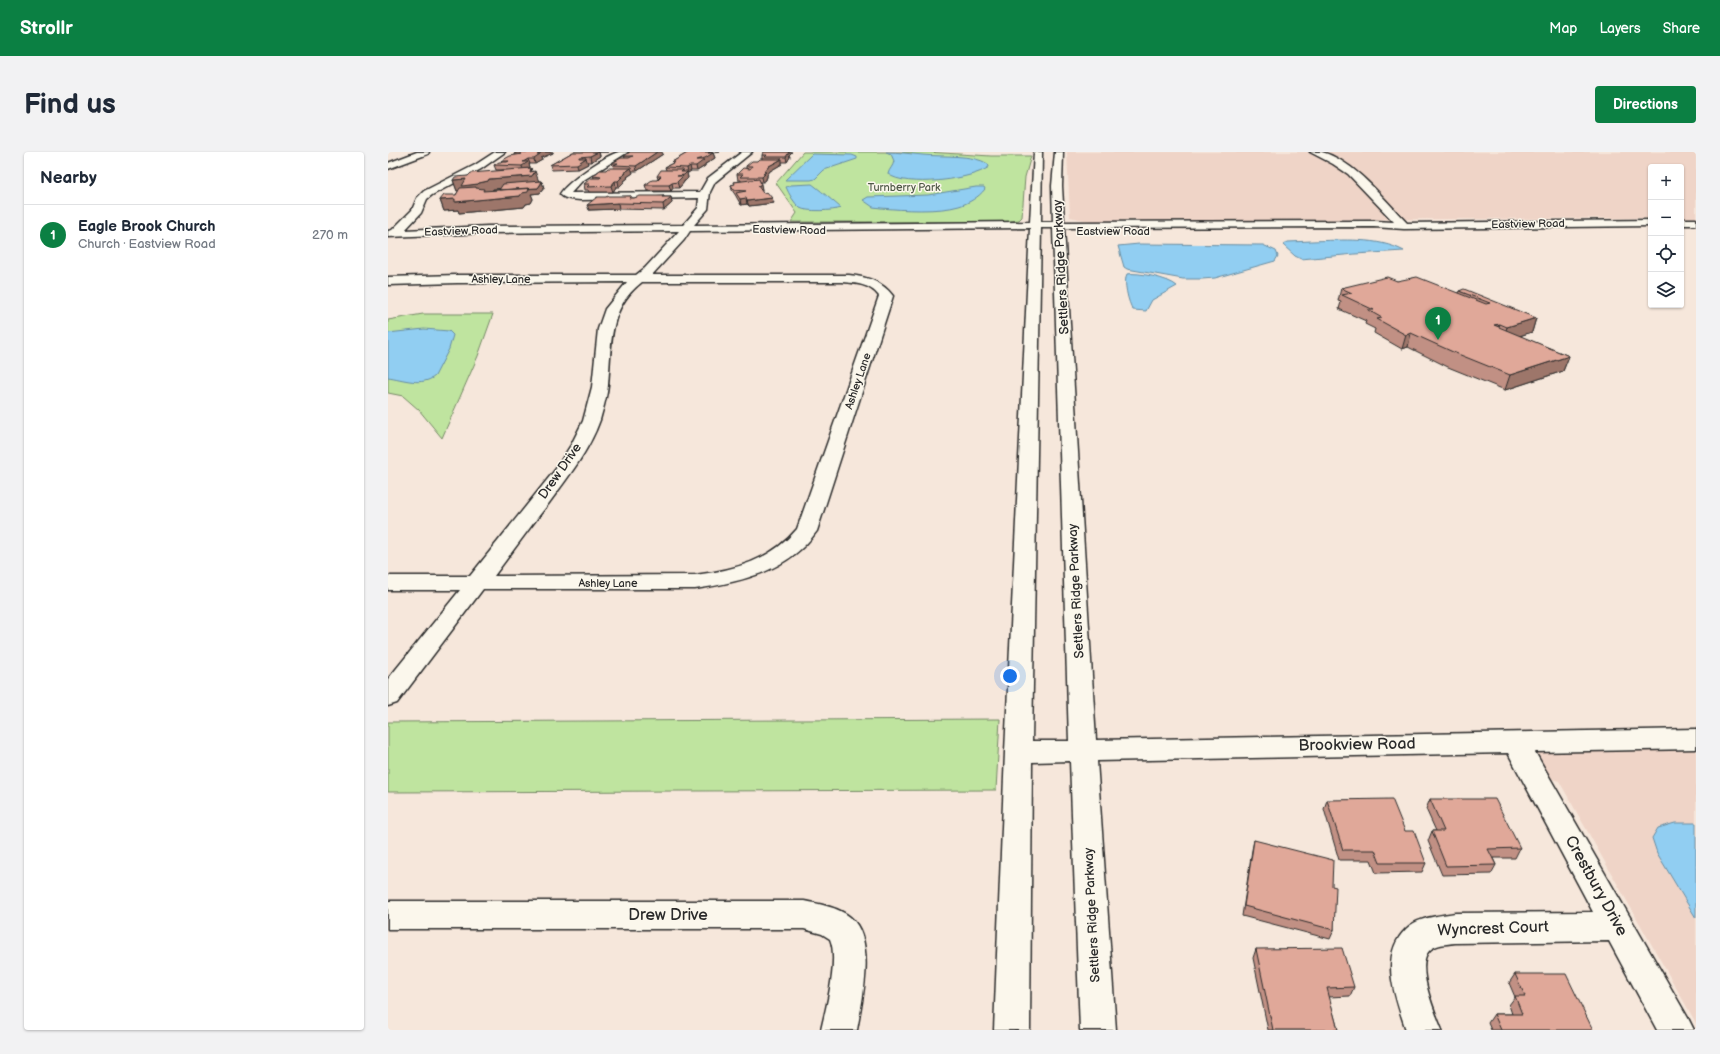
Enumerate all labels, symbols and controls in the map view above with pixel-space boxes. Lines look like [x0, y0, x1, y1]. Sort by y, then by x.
text: Strollr [20, 17, 73, 40]
text: Map [1549, 20, 1577, 37]
text: Layers [1599, 20, 1641, 37]
text: Share [1663, 20, 1700, 37]
button: Directions [1595, 86, 1696, 123]
text: Find us [24, 88, 116, 121]
map controls [1648, 164, 1684, 308]
button: + [1648, 164, 1684, 200]
text: Nearby [40, 168, 97, 188]
park label: Turnberry Park [868, 181, 941, 194]
street label: Settlers Ridge Parkway [1049, 199, 1073, 335]
button: − [1648, 200, 1684, 236]
text: Eagle Brook Church [78, 217, 215, 236]
street label: Eastview Road [1491, 217, 1565, 231]
street label: Eastview Road [424, 223, 498, 239]
street label: Eastview Road [752, 223, 826, 237]
street label: Eastview Road [1076, 225, 1150, 238]
text: 1 [50, 227, 56, 243]
text: 270 m [312, 227, 348, 243]
text: Church · Eastview Road [78, 236, 216, 252]
button: locate [1648, 236, 1684, 272]
button: layers [1648, 272, 1684, 308]
street label: Ashley Lane [472, 273, 531, 286]
pin: 1 [1425, 307, 1451, 340]
street label: Ashley Lane [842, 351, 874, 411]
street label: Drew Drive [535, 440, 585, 502]
street label: Settlers Ridge Parkway [1064, 523, 1088, 659]
street label: Ashley Lane [579, 577, 638, 590]
your location [1000, 666, 1020, 686]
street label: Brookview Road [1298, 734, 1416, 756]
street label: Crestbury Drive [1561, 833, 1632, 940]
street label: Settlers Ridge Parkway [1080, 847, 1104, 983]
street label: Drew Drive [628, 906, 708, 925]
street label: Wyncrest Court [1437, 918, 1549, 940]

